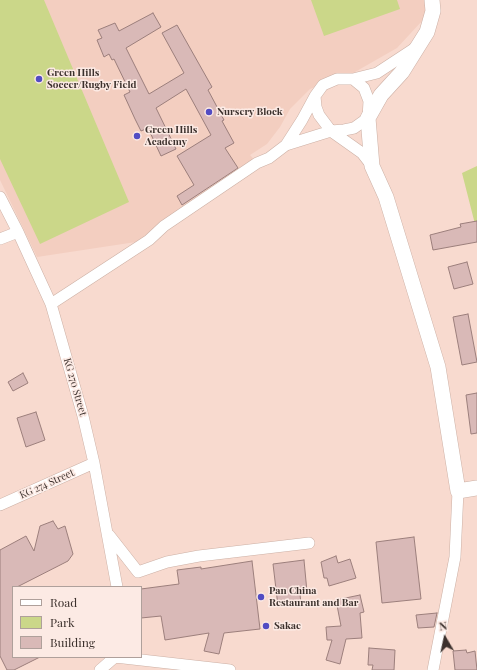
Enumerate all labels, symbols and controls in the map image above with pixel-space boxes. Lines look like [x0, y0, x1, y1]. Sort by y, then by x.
place label: Green Hills Soccer/Rugby Field [47, 67, 136, 90]
marker: Green Hills Soccer/Rugby Field [34, 74, 44, 84]
place label: Nursery Block [217, 106, 283, 118]
marker: Nursery Block [204, 107, 214, 117]
place label: Green Hills Academy [145, 124, 197, 148]
marker: Green Hills Academy [132, 131, 142, 141]
street label: KG 270 Street [61, 357, 89, 417]
street label: KG 274 Street [18, 467, 76, 501]
place label: Pan China Restaurant and Bar [269, 585, 358, 608]
legend [12, 586, 142, 658]
marker: Pan China Restaurant and Bar [256, 592, 266, 602]
text: Road [50, 594, 77, 610]
text: Park [50, 614, 75, 630]
north arrow [425, 618, 465, 658]
text: N [438, 618, 448, 634]
place label: Sakae [274, 620, 301, 632]
marker: Sakae [261, 621, 271, 631]
text: Building [50, 634, 95, 650]

